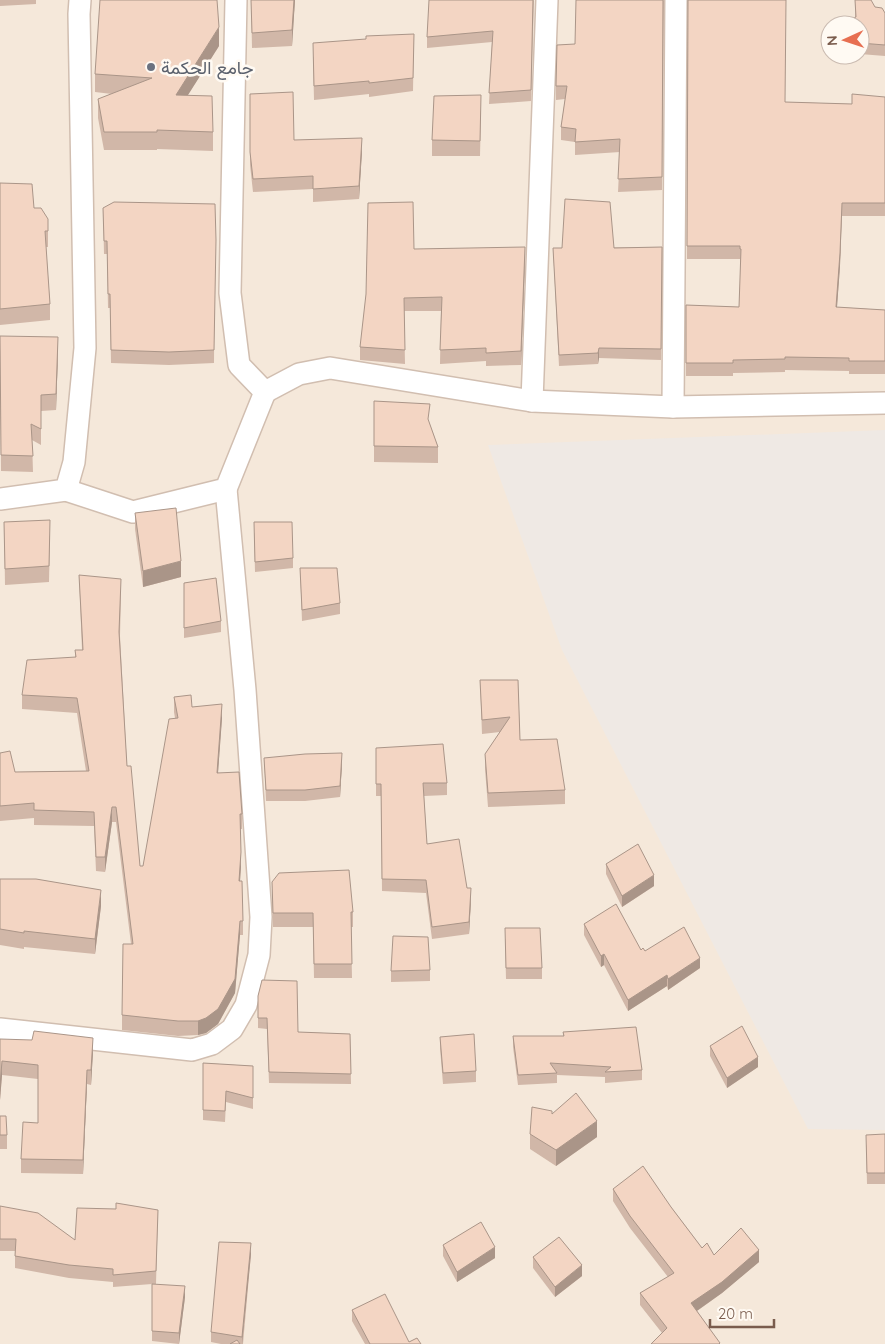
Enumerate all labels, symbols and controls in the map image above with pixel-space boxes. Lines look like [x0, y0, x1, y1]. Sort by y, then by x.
north arrow [820, 15, 870, 65]
text: N [823, 35, 841, 46]
place label: جامع الحكمة [161, 56, 254, 80]
marker: جامع الحكمة [145, 61, 157, 73]
scale bar [710, 1296, 774, 1328]
text: 20 m [718, 1304, 753, 1323]

